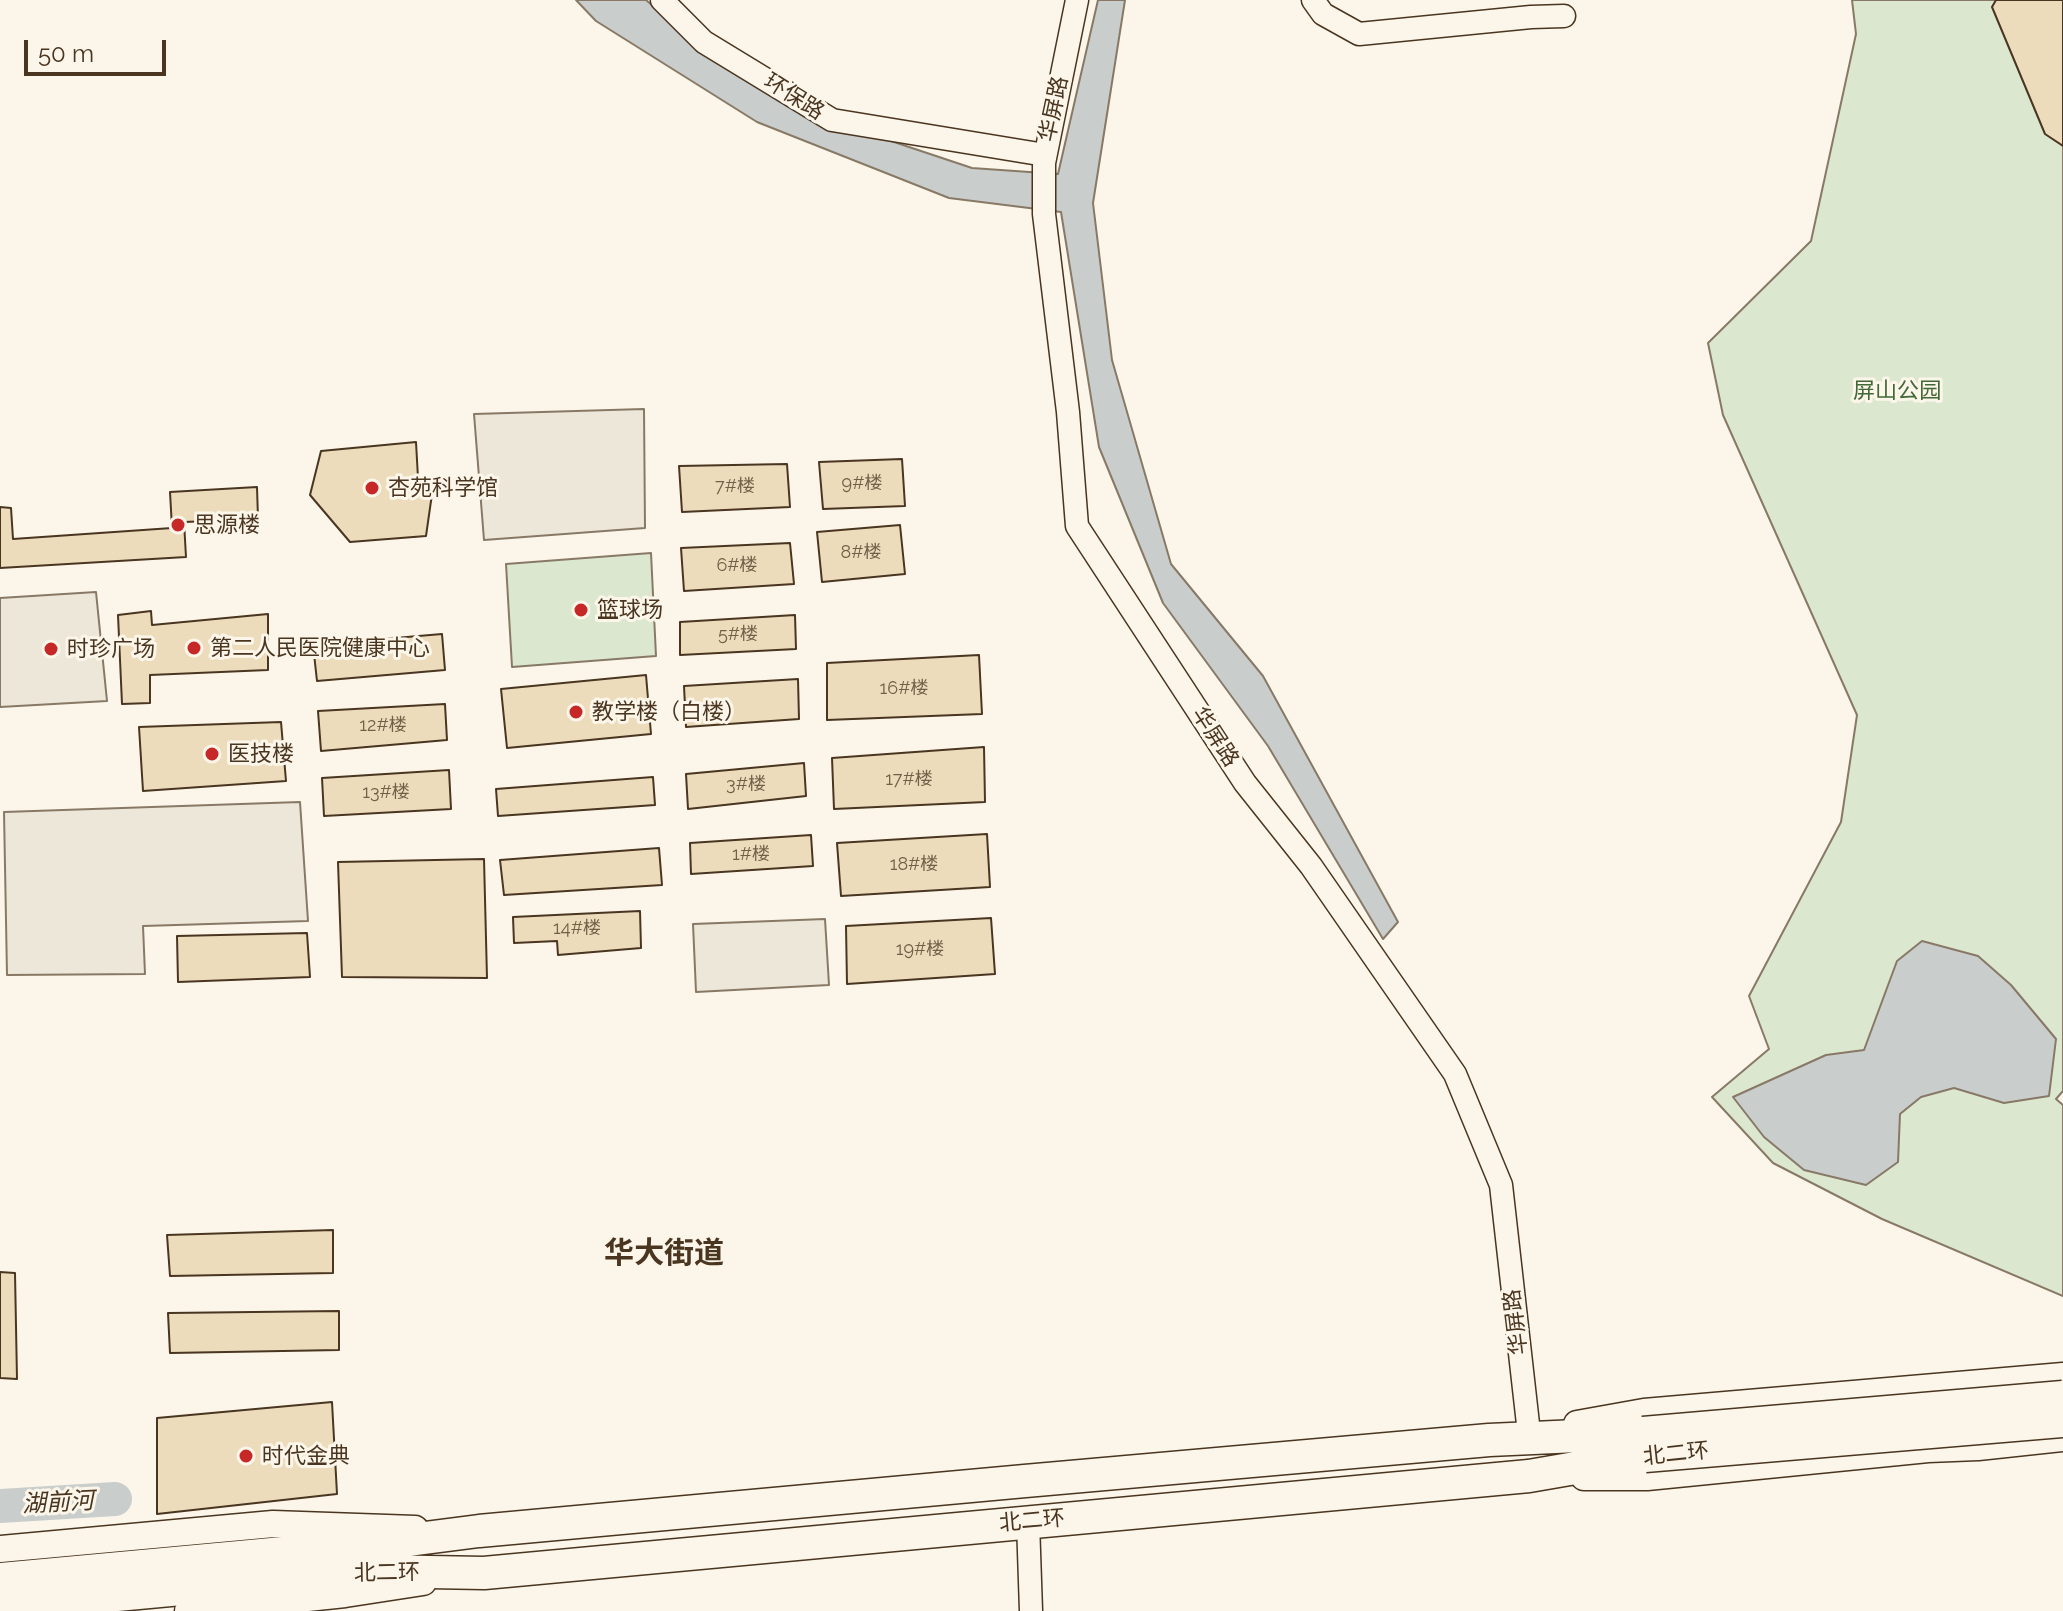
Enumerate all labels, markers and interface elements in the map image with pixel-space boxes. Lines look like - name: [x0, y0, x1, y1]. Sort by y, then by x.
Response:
- scale bar: [28, 24, 170, 74]
- text: 50 m: [38, 39, 94, 68]
- street label: 环保路: [759, 68, 829, 126]
- street label: 华屏路: [1034, 74, 1074, 144]
- park label: 屏山公园: [1853, 378, 1941, 404]
- house number: 9#楼: [842, 473, 882, 495]
- place label: 杏苑科学馆: [388, 475, 498, 501]
- house number: 7#楼: [715, 476, 755, 498]
- marker: 杏苑科学馆: [363, 479, 381, 497]
- place label: 思源楼: [194, 512, 260, 538]
- marker: 思源楼: [169, 516, 187, 534]
- house number: 8#楼: [841, 542, 881, 564]
- house number: 6#楼: [716, 555, 758, 577]
- place label: 篮球场: [597, 597, 663, 623]
- marker: 篮球场: [572, 601, 590, 619]
- house number: 5#楼: [718, 624, 758, 646]
- place label: 第二人民医院健康中心: [210, 635, 430, 661]
- place label: 时珍广场: [67, 636, 155, 662]
- marker: 第二人民医院健康中心: [185, 639, 203, 657]
- marker: 时珍广场: [42, 640, 60, 658]
- house number: 16#楼: [880, 678, 928, 700]
- place label: 教学楼（白楼）: [592, 699, 746, 725]
- street label: 华屏路: [1186, 702, 1244, 772]
- marker: 教学楼（白楼）: [567, 703, 585, 721]
- house number: 12#楼: [359, 715, 407, 737]
- place label: 医技楼: [228, 741, 294, 767]
- marker: 医技楼: [203, 745, 221, 763]
- house number: 17#楼: [885, 769, 933, 791]
- house number: 3#楼: [726, 774, 766, 796]
- house number: 13#楼: [362, 782, 410, 804]
- house number: 1#楼: [732, 844, 770, 866]
- house number: 18#楼: [890, 854, 938, 876]
- house number: 14#楼: [553, 918, 601, 940]
- house number: 19#楼: [896, 939, 944, 961]
- district label: 华大街道: [604, 1236, 724, 1272]
- street label: 华屏路: [1499, 1288, 1533, 1356]
- street label: 北二环: [1642, 1437, 1710, 1471]
- place label: 时代金典: [262, 1443, 350, 1469]
- marker: 时代金典: [237, 1447, 255, 1465]
- water label: 湖前河: [21, 1487, 95, 1519]
- street label: 北二环: [998, 1505, 1066, 1537]
- street label: 北二环: [354, 1559, 420, 1587]

